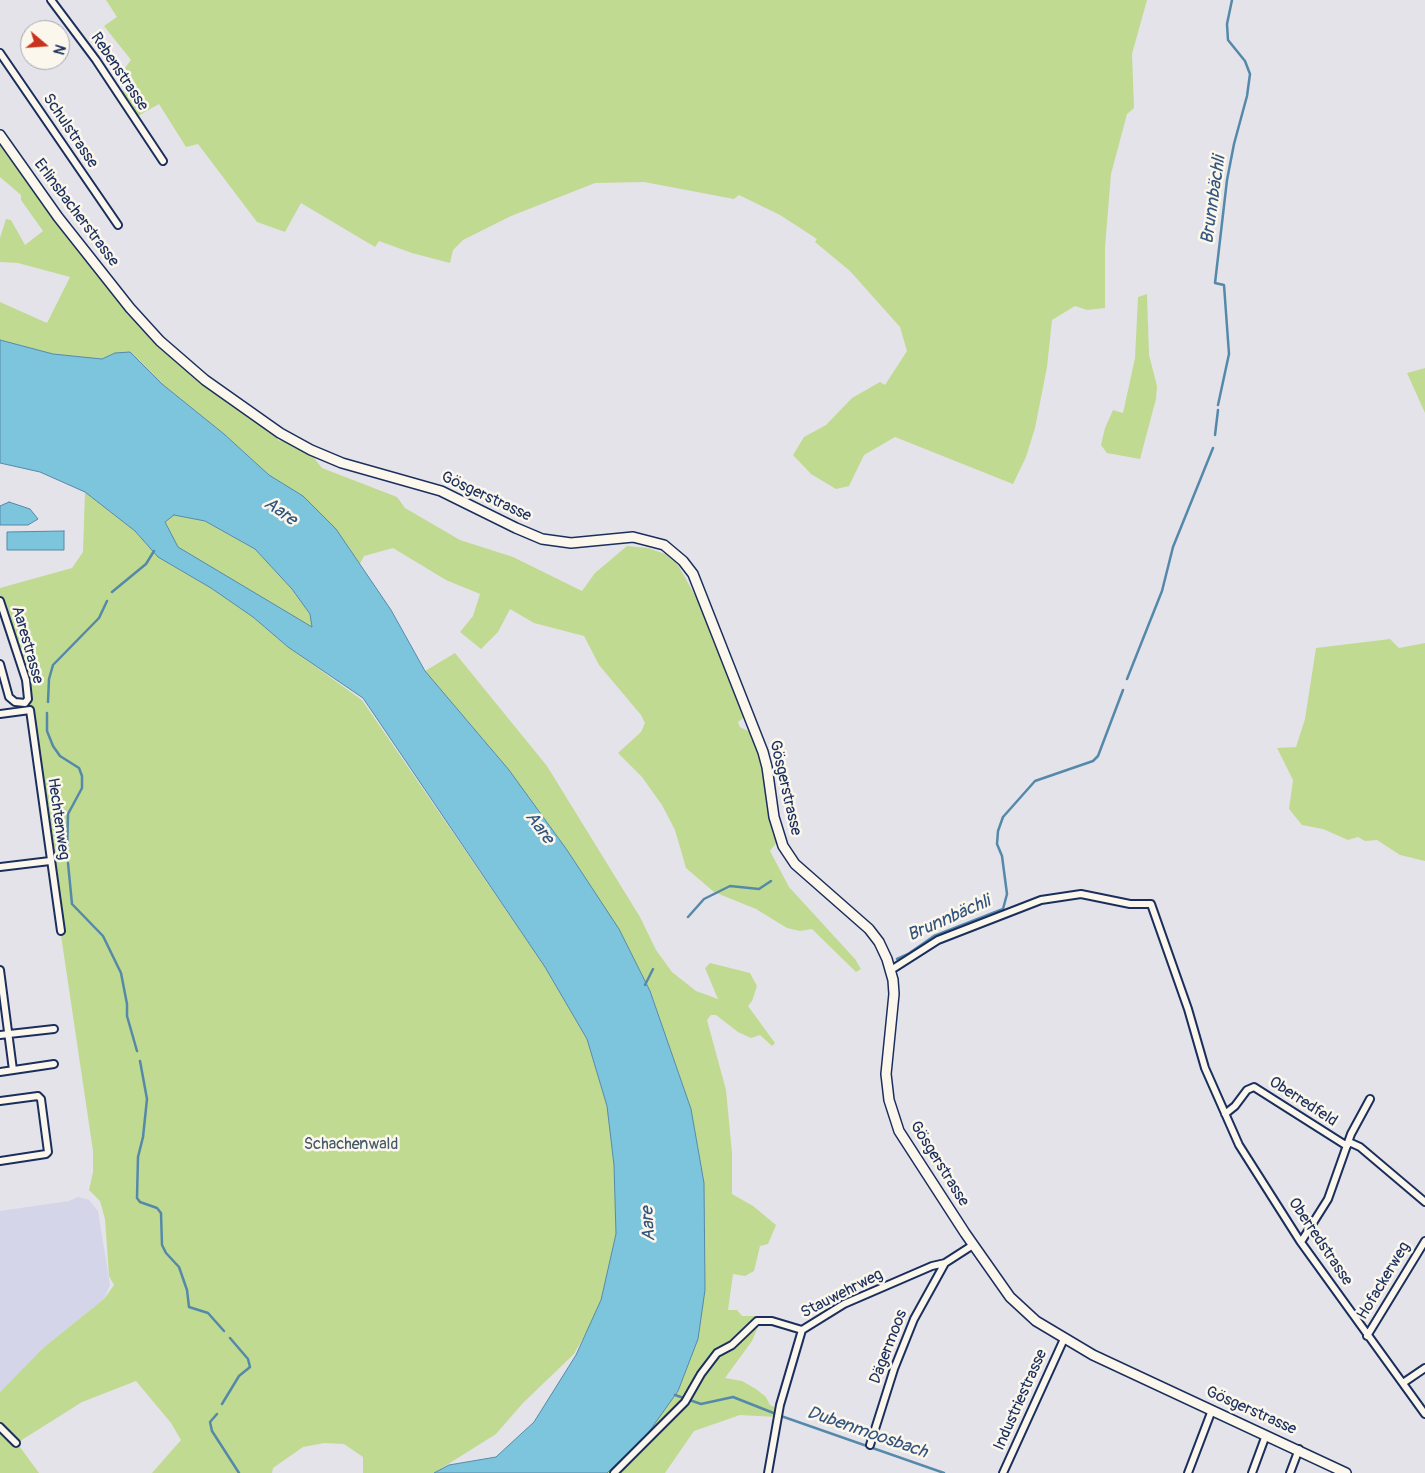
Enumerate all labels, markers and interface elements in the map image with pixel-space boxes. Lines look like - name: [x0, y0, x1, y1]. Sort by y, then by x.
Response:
- north arrow: [20, 20, 70, 70]
- street label: Rebenstrasse: [86, 29, 152, 115]
- text: N: [49, 42, 68, 57]
- street label: Schulstrasse: [38, 90, 102, 172]
- street label: Erlinsbacherstrasse: [29, 155, 123, 271]
- water label: Brunnbächli: [1197, 155, 1231, 245]
- street label: Gösgerstrasse: [438, 468, 534, 526]
- water label: Aare: [259, 493, 301, 531]
- street label: Aarestrasse: [7, 604, 47, 686]
- street label: Gösgerstrasse: [765, 739, 805, 837]
- street label: Hechtenweg: [43, 777, 73, 861]
- water label: Aare: [520, 807, 558, 849]
- water label: Brunnbächli: [904, 891, 994, 947]
- street label: Oberredfeld: [1265, 1073, 1341, 1131]
- street label: Gösgerstrasse: [905, 1118, 973, 1210]
- park label: Schachenwald: [304, 1135, 398, 1155]
- street label: Oberredstrasse: [1284, 1194, 1356, 1290]
- water label: Aare: [637, 1206, 661, 1242]
- street label: Hofackerweg: [1353, 1239, 1415, 1323]
- street label: Stauwehrweg: [798, 1265, 886, 1323]
- street label: Dägermoos: [866, 1307, 912, 1387]
- street label: Industriestrasse: [990, 1347, 1052, 1453]
- street label: Gösgerstrasse: [1203, 1382, 1299, 1440]
- water label: Dubenmoosbach: [804, 1402, 930, 1464]

